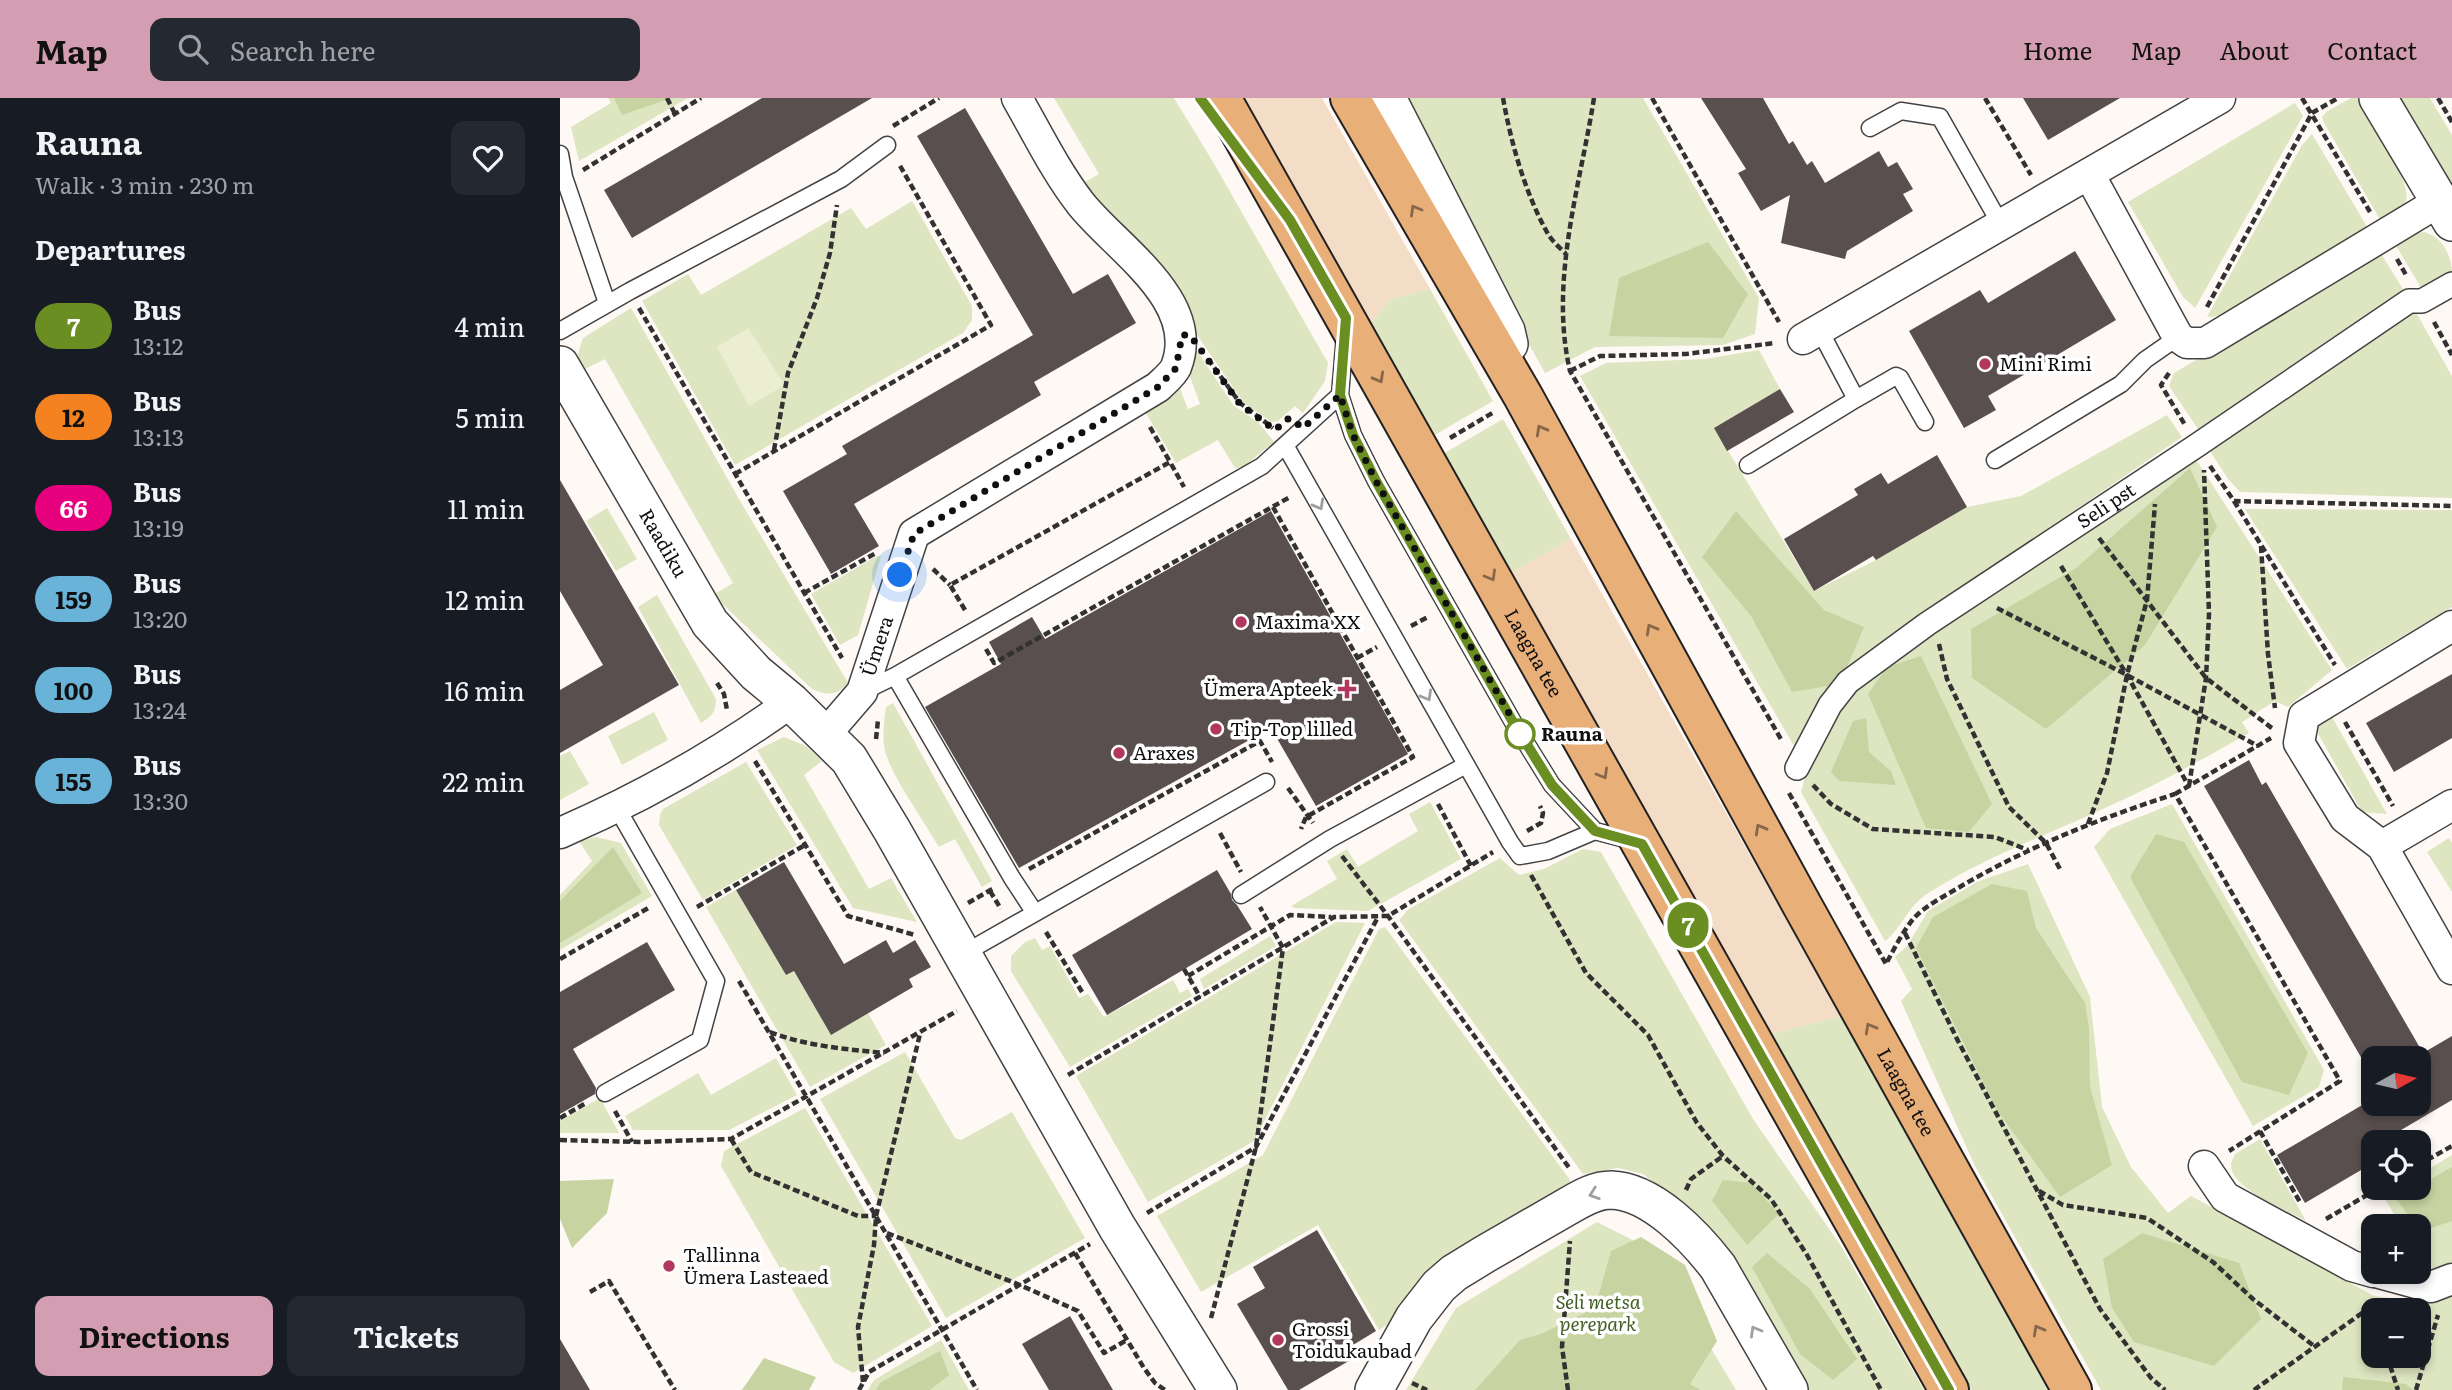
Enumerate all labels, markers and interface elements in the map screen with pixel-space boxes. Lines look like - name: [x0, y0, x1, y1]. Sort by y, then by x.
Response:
- search box: [150, 18, 640, 81]
- text: Map: [35, 25, 108, 74]
- icon: search: [174, 30, 212, 68]
- text: Search here: [230, 30, 376, 69]
- text: Home: [2023, 32, 2092, 67]
- text: Map: [2130, 32, 2181, 67]
- text: About: [2219, 32, 2289, 67]
- text: Contact: [2327, 32, 2417, 67]
- text: Rauna: [35, 116, 142, 165]
- button: heart: [451, 121, 525, 195]
- text: Walk · 3 min · 230 m: [35, 167, 254, 201]
- one-way arrow: [1410, 204, 1423, 217]
- text: Departures: [35, 229, 186, 268]
- text: Bus: [133, 289, 181, 328]
- text: 4 min: [454, 306, 525, 345]
- text: 7: [67, 308, 80, 343]
- text: 13:12: [133, 328, 184, 362]
- place label: Mini Rimi: [1999, 349, 2092, 377]
- marker: Mini Rimi: [1977, 356, 1993, 372]
- one-way arrow: [1371, 371, 1384, 383]
- text: Bus: [133, 380, 181, 419]
- text: 5 min: [456, 397, 525, 436]
- text: 12: [62, 399, 85, 434]
- text: 13:13: [133, 419, 184, 453]
- one-way arrow: [1536, 424, 1550, 437]
- text: Bus: [133, 471, 181, 510]
- street label: Seli pst: [2071, 475, 2141, 534]
- text: 11 min: [448, 488, 525, 527]
- text: 66: [59, 490, 88, 525]
- one-way arrow: [1311, 497, 1324, 510]
- street label: Raadiku: [633, 503, 695, 582]
- text: 13:19: [133, 510, 184, 544]
- your location: [882, 557, 917, 592]
- text: Bus: [133, 562, 181, 601]
- one-way arrow: [1483, 569, 1496, 582]
- text: 12 min: [445, 579, 525, 618]
- text: 159: [55, 581, 92, 616]
- text: 13:20: [133, 601, 187, 635]
- street label: Laagna tee: [1499, 603, 1571, 702]
- place label: Maxima XX: [1255, 607, 1361, 635]
- street label: Ümera: [853, 611, 899, 680]
- marker: Maxima XX: [1233, 614, 1249, 630]
- one-way arrow: [1646, 624, 1659, 636]
- text: Bus: [133, 653, 181, 692]
- text: 16 min: [444, 670, 525, 709]
- text: 100: [54, 672, 93, 707]
- place label: Ümera Apteek: [1203, 674, 1333, 702]
- marker: Ümera Apteek: [1339, 681, 1355, 697]
- one-way arrow: [1419, 689, 1432, 702]
- text: 13:24: [133, 692, 187, 726]
- place label: Tip-Top lilled: [1230, 714, 1354, 742]
- marker: Rauna: [1505, 719, 1535, 749]
- place label: Rauna: [1541, 719, 1603, 747]
- marker: Tip-Top lilled: [1208, 721, 1224, 737]
- place label: Araxes: [1133, 738, 1195, 766]
- text: Bus: [133, 744, 181, 783]
- marker: Araxes: [1111, 745, 1127, 761]
- text: 22 min: [442, 761, 525, 800]
- text: 155: [55, 763, 92, 798]
- one-way arrow: [1595, 767, 1608, 780]
- text: 13:30: [133, 783, 188, 817]
- one-way arrow: [1755, 823, 1768, 836]
- line badge: 7: [1665, 902, 1711, 948]
- text: 7: [1681, 907, 1695, 942]
- one-way arrow: [1865, 1023, 1878, 1035]
- street label: Laagna tee: [1871, 1042, 1943, 1141]
- north arrow: [2361, 1046, 2431, 1116]
- map controls: [2361, 1046, 2431, 1368]
- button: locate: [2361, 1130, 2431, 1200]
- one-way arrow: [1588, 1186, 1600, 1200]
- button: +: [2361, 1214, 2431, 1284]
- place label: Tallinna Ümera Lasteaed: [683, 1240, 829, 1290]
- marker: Tallinna Ümera Lasteaed: [661, 1258, 677, 1274]
- park label: Seli metsa perepark: [1555, 1287, 1641, 1337]
- button: Directions: [35, 1296, 273, 1376]
- button: Tickets: [287, 1296, 525, 1376]
- button: −: [2361, 1298, 2431, 1368]
- place label: Grossi Toidukaubad: [1292, 1314, 1412, 1364]
- one-way arrow: [1750, 1325, 1763, 1338]
- one-way arrow: [2033, 1325, 2046, 1338]
- marker: Grossi Toidukaubad: [1270, 1332, 1286, 1348]

